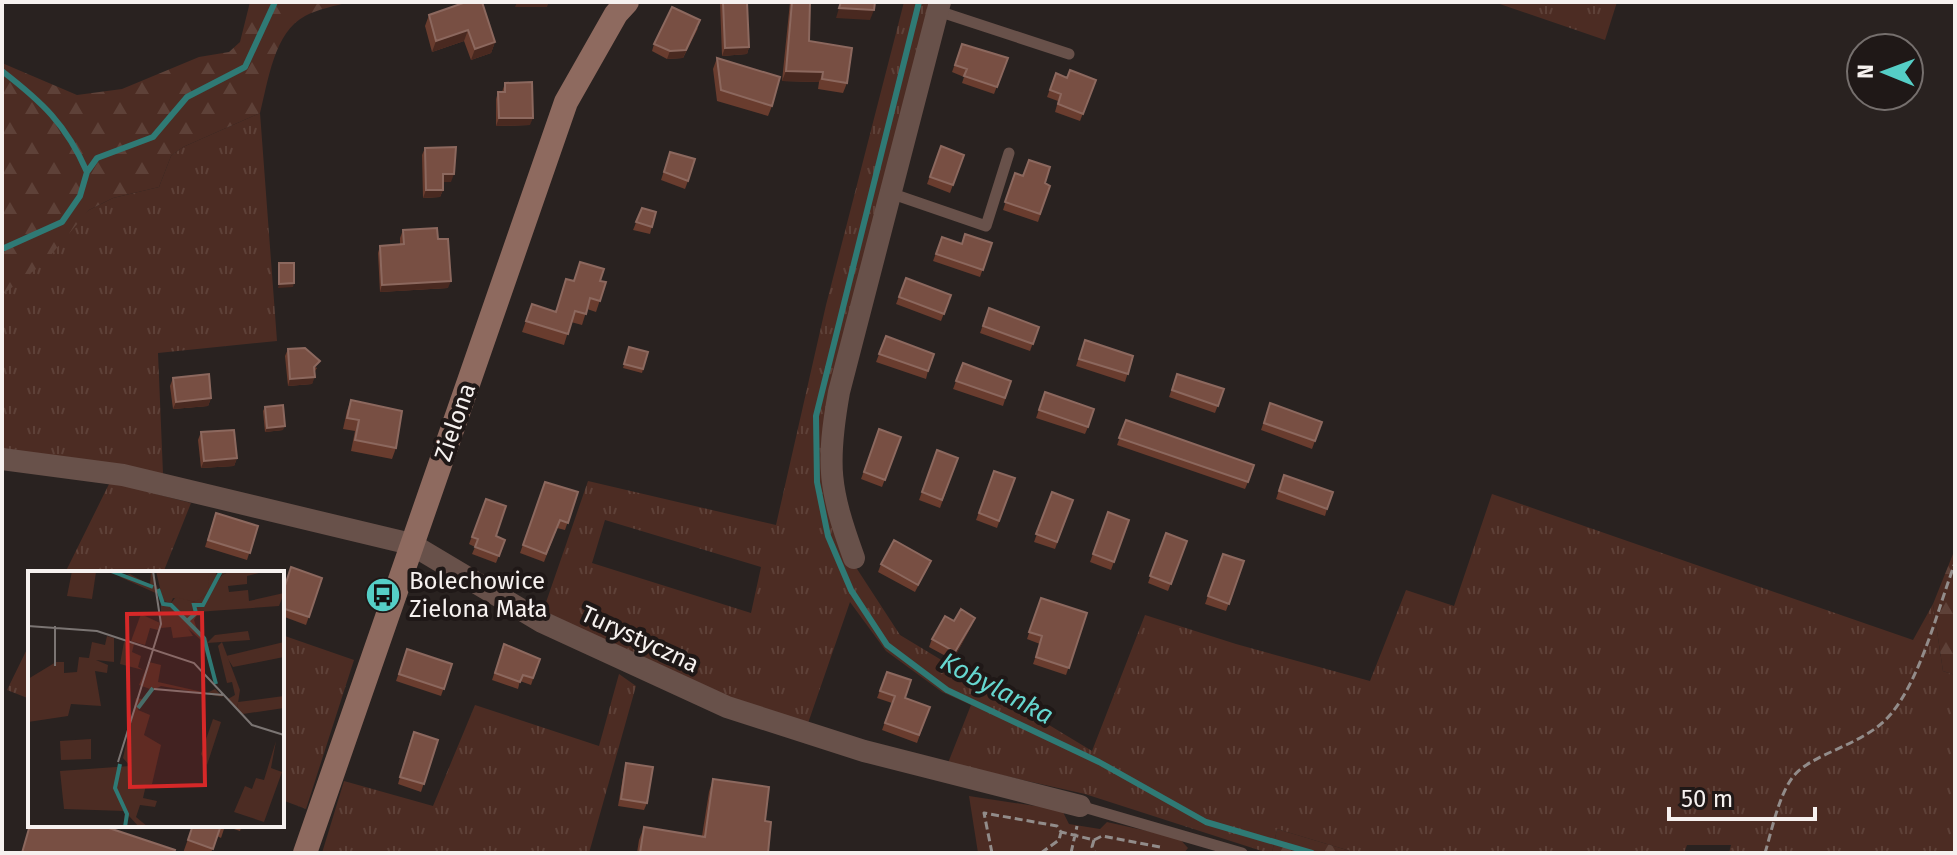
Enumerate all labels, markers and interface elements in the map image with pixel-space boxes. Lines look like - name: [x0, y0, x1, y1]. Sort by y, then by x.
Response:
- north arrow: [1845, 32, 1925, 112]
- text: N: [1852, 64, 1879, 79]
- street label: Zielona: [429, 379, 481, 465]
- place label: Bolechowice Zielona Mała: [409, 567, 548, 623]
- inset map: [28, 571, 284, 827]
- bus stop icon: Bolechowice Zielona Mała: [364, 576, 402, 614]
- street label: Turystyczna: [577, 600, 703, 678]
- water label: Kobylanka: [935, 646, 1059, 731]
- scale bar: [1669, 771, 1815, 821]
- text: 50 m: [1681, 785, 1733, 813]

